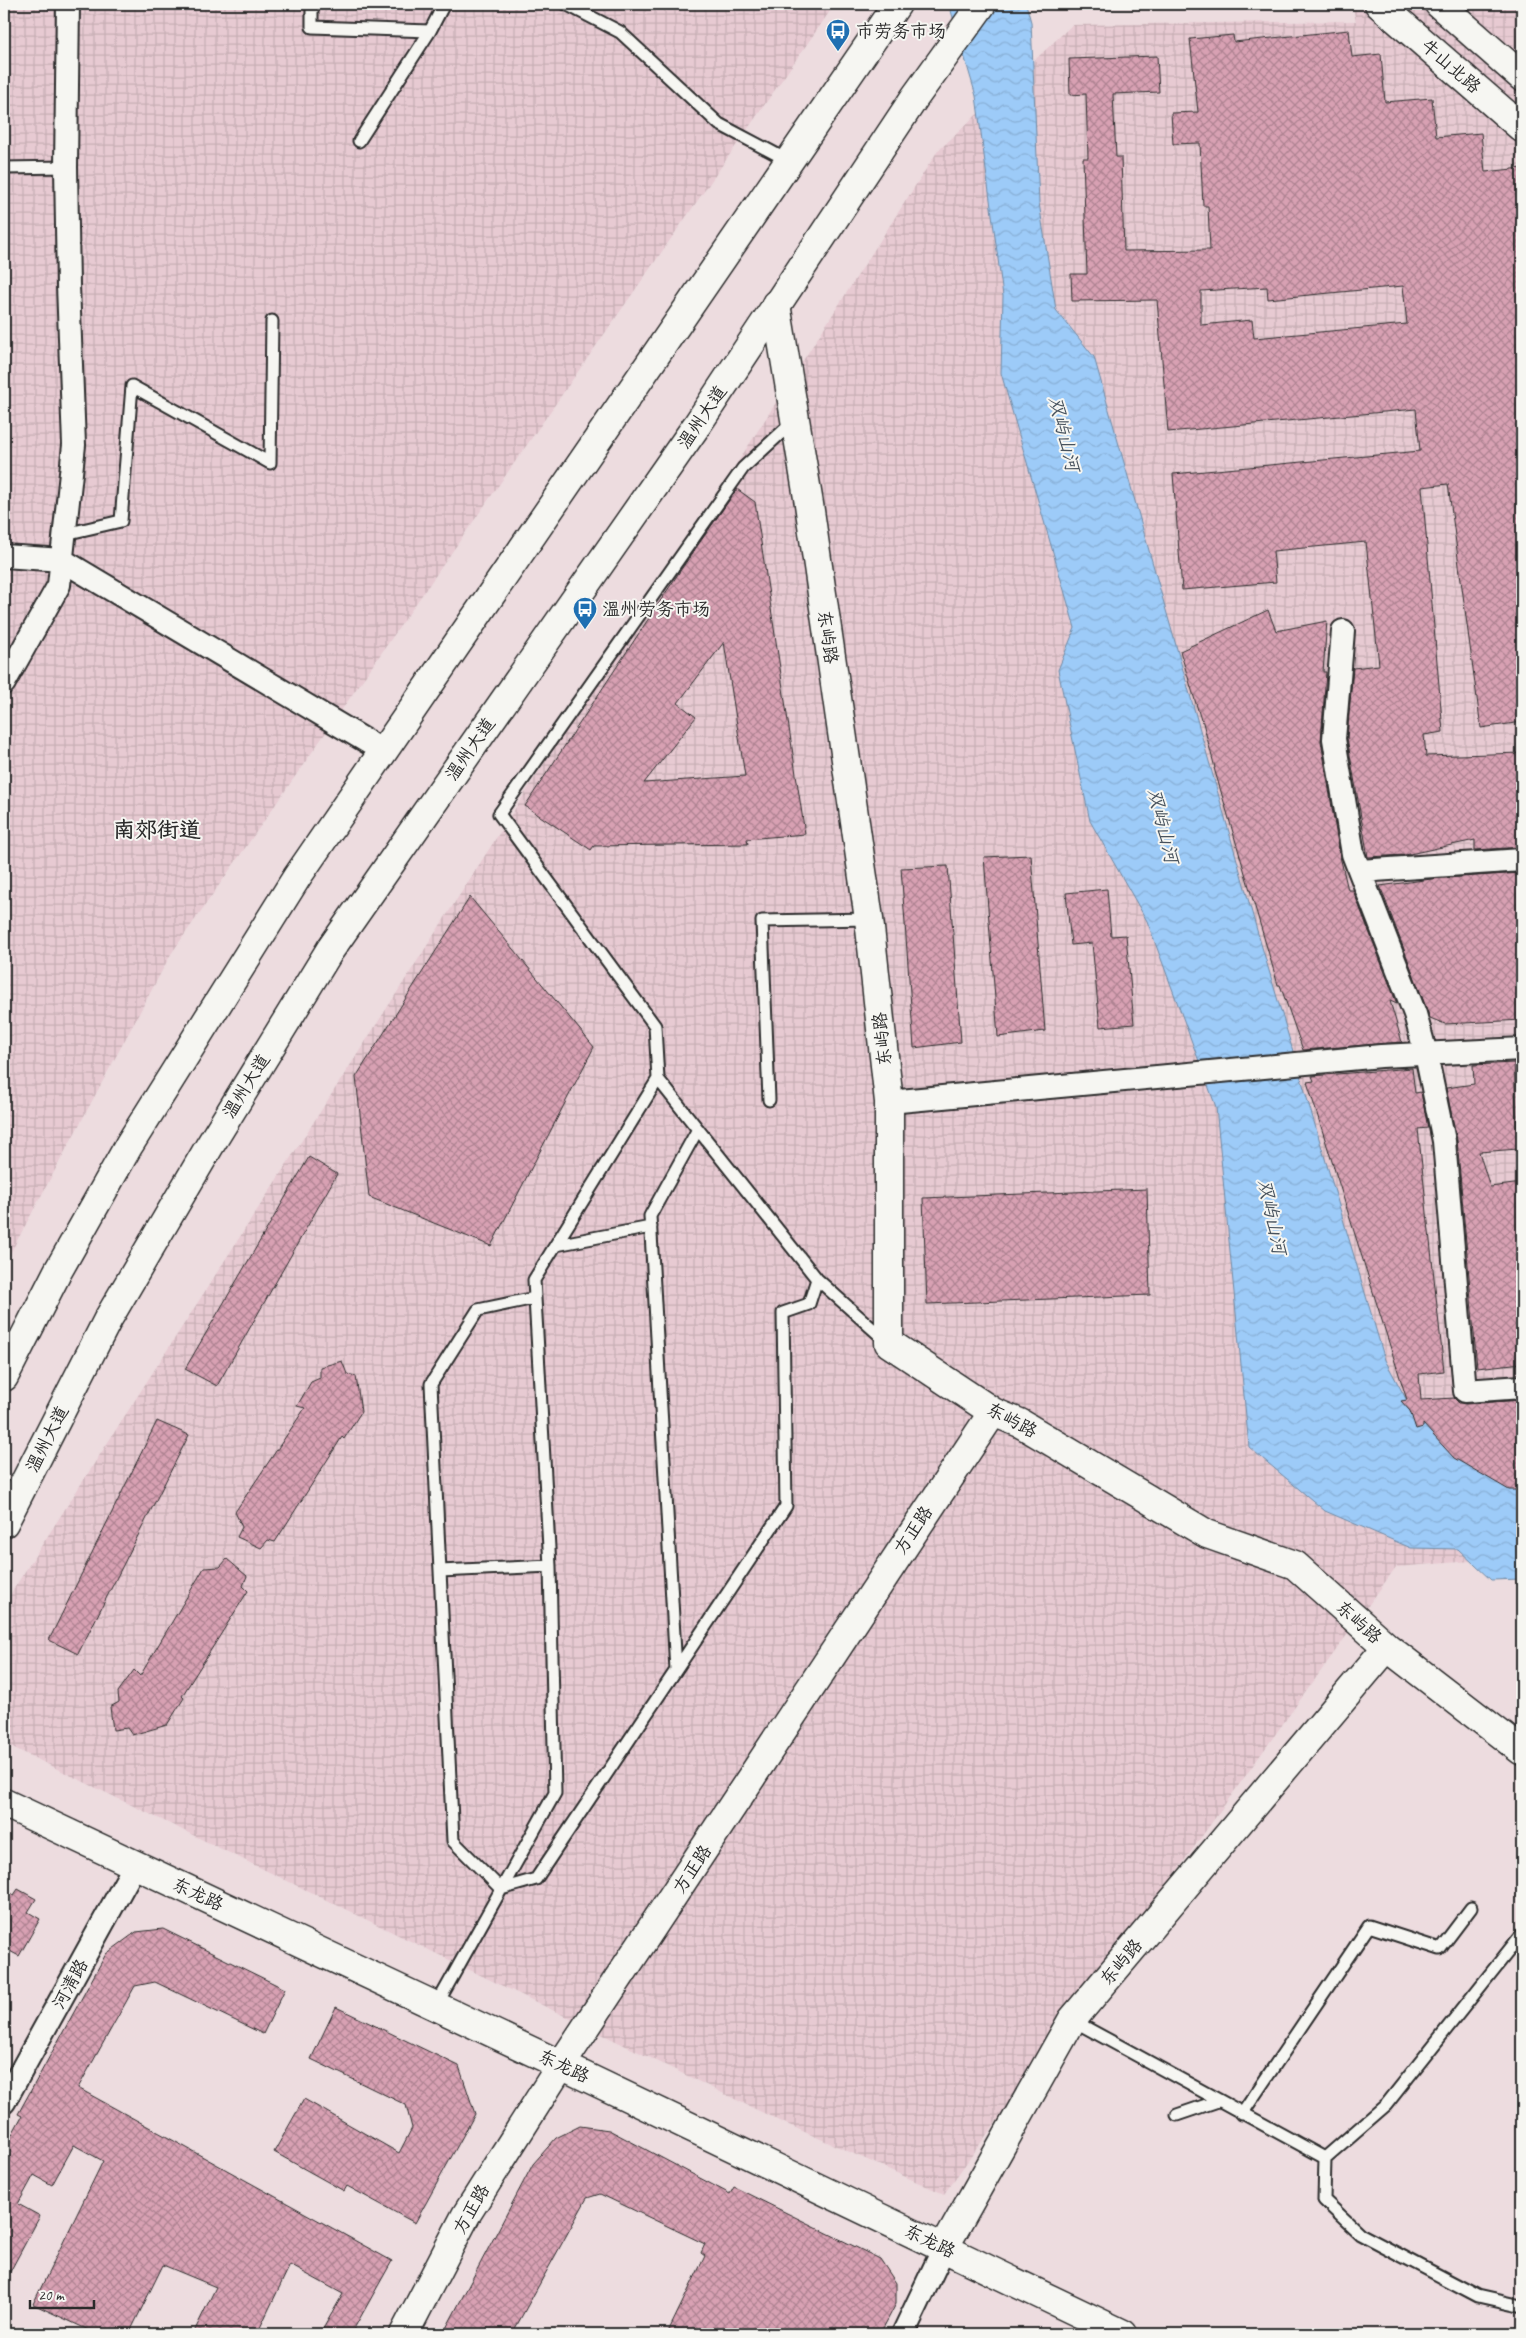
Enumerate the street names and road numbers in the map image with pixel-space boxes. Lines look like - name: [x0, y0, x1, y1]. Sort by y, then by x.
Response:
- street label: 牛山北路: [1417, 34, 1485, 98]
- street label: 温州大道: [673, 381, 731, 453]
- street label: 东屿路: [813, 609, 843, 665]
- street label: 温州大道: [440, 713, 500, 785]
- street label: 东屿路: [868, 1011, 896, 1067]
- street label: 温州大道: [218, 1050, 274, 1122]
- street label: 东屿路: [983, 1398, 1041, 1442]
- street label: 温州大道: [21, 1402, 73, 1476]
- street label: 方正路: [889, 1501, 937, 1559]
- street label: 东屿路: [1332, 1596, 1386, 1648]
- street label: 方正路: [668, 1840, 716, 1898]
- street label: 东龙路: [169, 1873, 227, 1915]
- street label: 东屿路: [1095, 1934, 1147, 1990]
- street label: 河清路: [47, 1955, 93, 2013]
- street label: 东龙路: [535, 2045, 593, 2087]
- street label: 方正路: [448, 2180, 494, 2238]
- street label: 东龙路: [901, 2219, 959, 2263]

